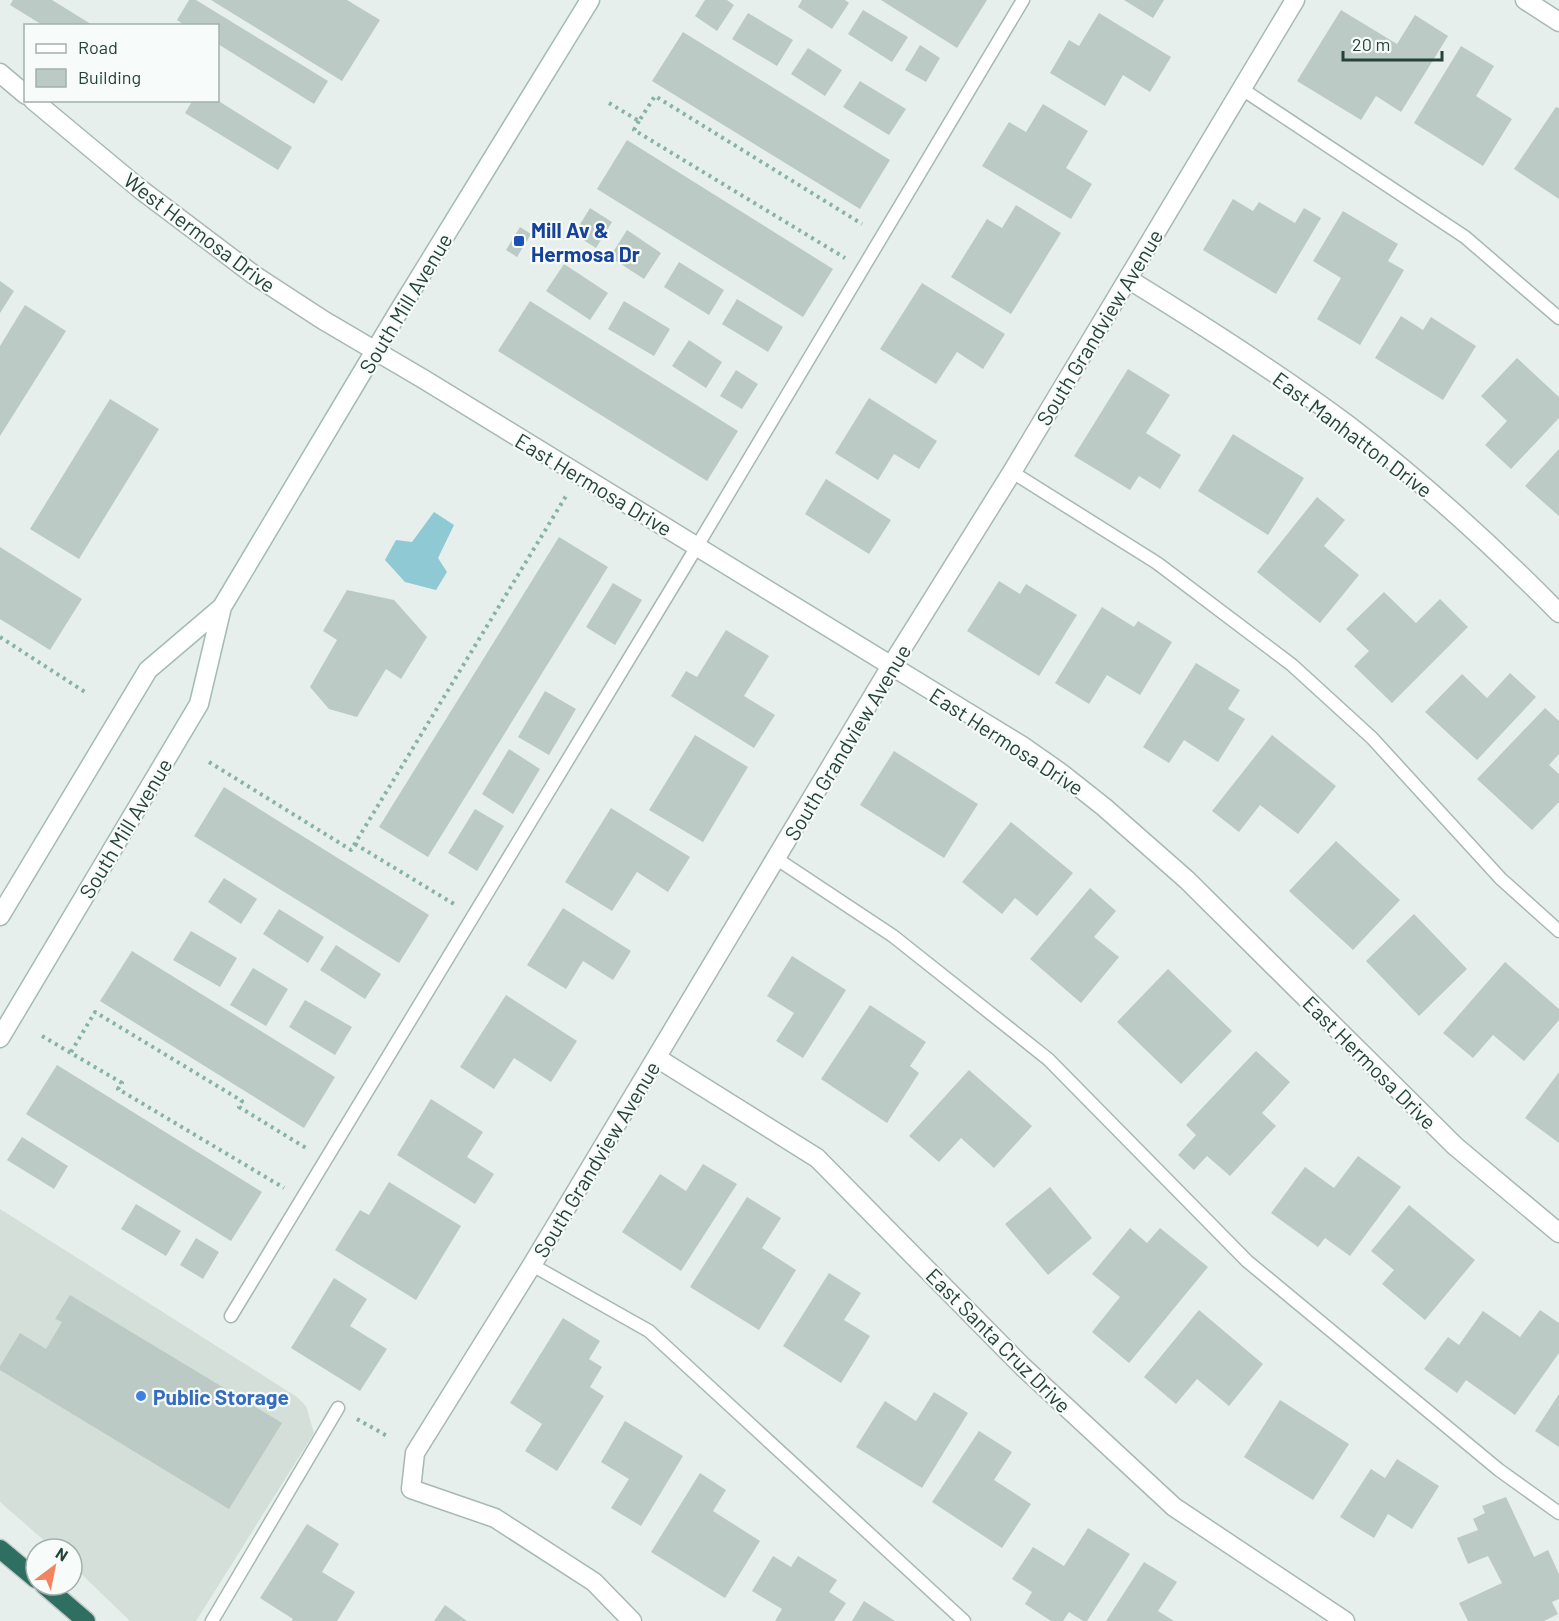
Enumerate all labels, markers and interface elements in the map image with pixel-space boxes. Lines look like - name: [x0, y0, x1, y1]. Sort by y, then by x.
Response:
- legend: [24, 24, 219, 102]
- scale bar: [1343, 24, 1442, 62]
- text: 20 m: [1352, 33, 1390, 55]
- text: Road: [78, 36, 118, 58]
- text: Building: [78, 66, 141, 88]
- street label: West Hermosa Drive: [119, 167, 281, 297]
- place label: Mill Av & Hermosa Dr: [531, 217, 640, 266]
- street label: South Grandview Avenue: [1031, 224, 1167, 430]
- street label: South Mill Avenue: [353, 228, 457, 378]
- marker: Mill Av & Hermosa Dr: [512, 234, 526, 248]
- street label: East Manhatton Drive: [1268, 366, 1438, 502]
- street label: East Hermosa Drive: [511, 427, 677, 541]
- street label: South Grandview Avenue: [779, 639, 915, 845]
- street label: East Hermosa Drive: [925, 682, 1089, 800]
- street label: South Mill Avenue: [73, 753, 177, 903]
- street label: East Hermosa Drive: [1298, 990, 1442, 1134]
- street label: South Grandview Avenue: [528, 1056, 664, 1262]
- street label: East Santa Cruz Drive: [922, 1263, 1076, 1417]
- place label: Public Storage: [153, 1384, 289, 1409]
- marker: Public Storage: [134, 1389, 148, 1403]
- north arrow: [24, 1537, 84, 1597]
- text: N: [53, 1543, 72, 1565]

